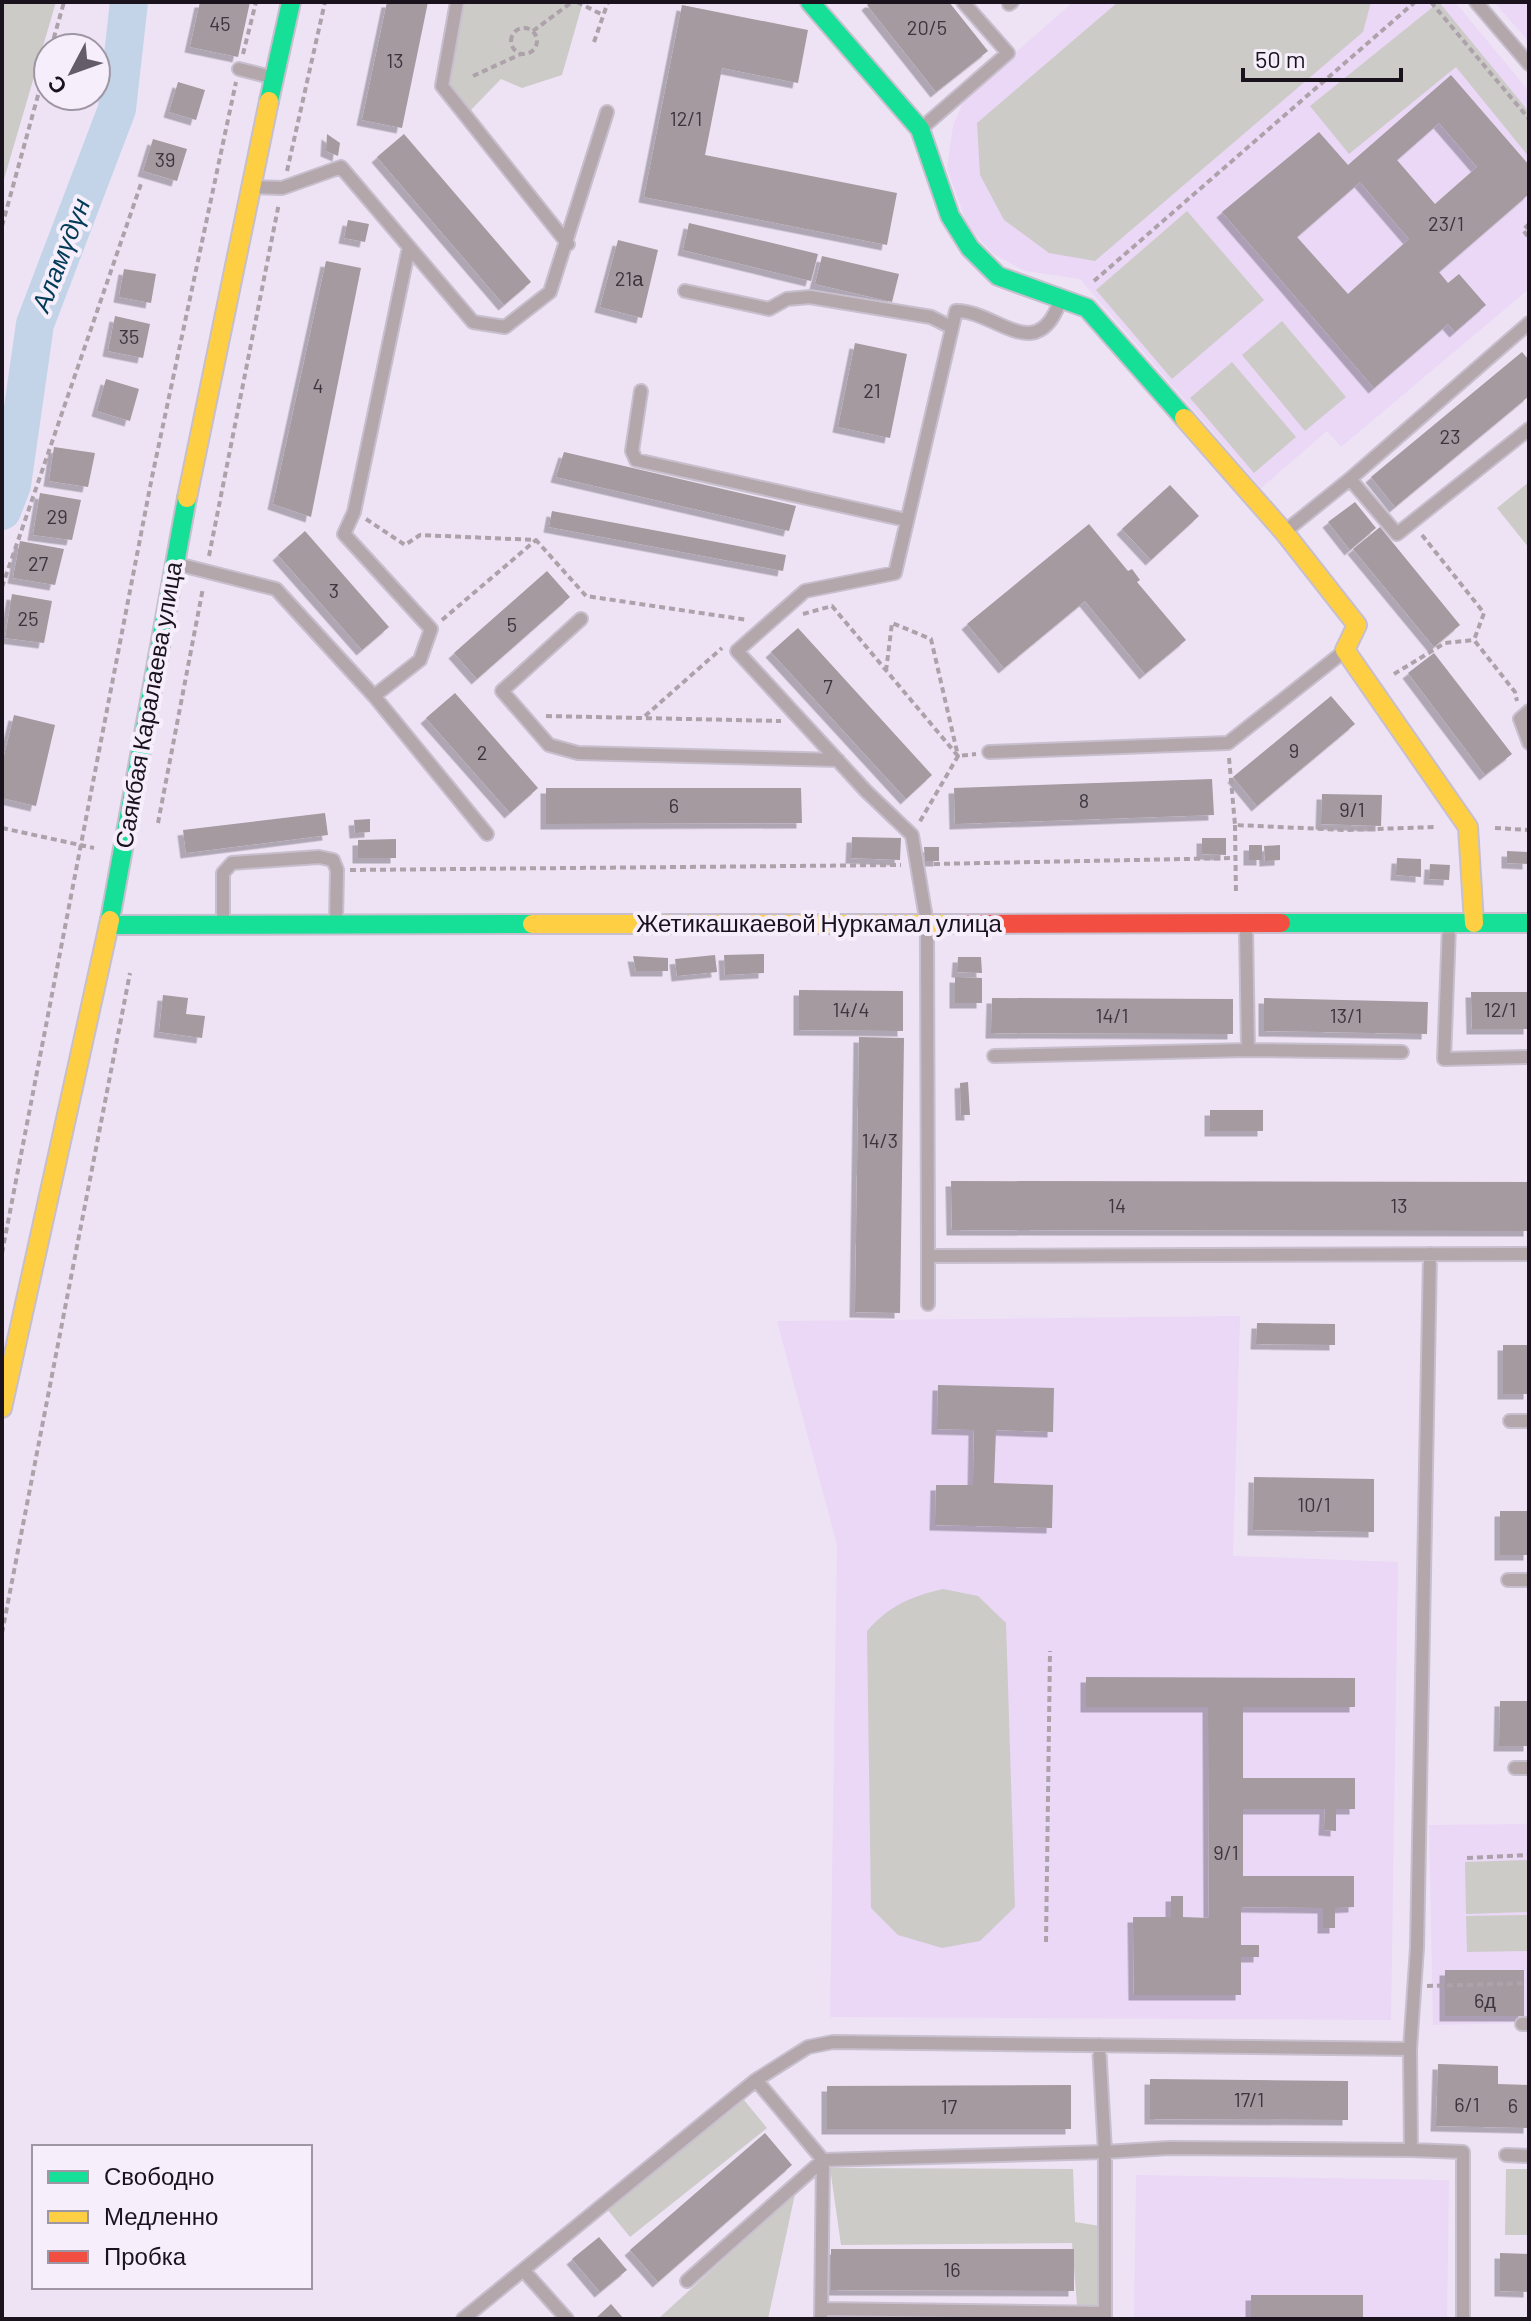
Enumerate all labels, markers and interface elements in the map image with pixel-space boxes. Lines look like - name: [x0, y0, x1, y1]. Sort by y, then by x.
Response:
- house number: 45: [209, 11, 231, 35]
- house number: 20/5: [907, 15, 947, 39]
- north arrow: [32, 32, 112, 112]
- scale bar: [1243, 32, 1401, 82]
- text: 50 m: [1255, 44, 1306, 73]
- house number: 13: [386, 48, 404, 72]
- text: С: [41, 71, 71, 100]
- house number: 12/1: [670, 106, 702, 130]
- house number: 39: [155, 147, 175, 171]
- water label: Аламүдүн: [23, 193, 95, 317]
- house number: 23/1: [1428, 211, 1464, 235]
- house number: 21а: [615, 266, 644, 290]
- house number: 35: [119, 324, 139, 348]
- house number: 4: [312, 373, 324, 397]
- house number: 21: [863, 378, 881, 402]
- house number: 23: [1440, 424, 1460, 448]
- house number: 29: [46, 504, 68, 528]
- house number: 27: [28, 551, 49, 575]
- street label: Саякбая Каралаева улица: [108, 558, 187, 850]
- house number: 3: [329, 578, 339, 602]
- house number: 25: [18, 606, 39, 630]
- house number: 5: [507, 612, 517, 636]
- house number: 7: [823, 674, 833, 698]
- house number: 9: [1289, 738, 1299, 762]
- house number: 2: [477, 740, 487, 764]
- house number: 8: [1079, 788, 1089, 812]
- house number: 6: [669, 793, 679, 817]
- house number: 9/1: [1339, 797, 1365, 821]
- street label: Жетикашкаевой Нуркамал улица: [636, 908, 1002, 937]
- house number: 14/4: [832, 997, 870, 1021]
- house number: 12/1: [1484, 997, 1516, 1021]
- house number: 14/1: [1095, 1003, 1129, 1027]
- house number: 13/1: [1330, 1003, 1362, 1027]
- house number: 14/3: [862, 1128, 898, 1152]
- house number: 14: [1108, 1193, 1126, 1217]
- house number: 13: [1390, 1193, 1408, 1217]
- house number: 10/1: [1297, 1492, 1331, 1516]
- house number: 9/1: [1213, 1840, 1239, 1864]
- house number: 6д: [1474, 1988, 1496, 2012]
- house number: 17/1: [1234, 2087, 1264, 2111]
- house number: 6/1: [1454, 2092, 1480, 2116]
- house number: 6: [1508, 2093, 1518, 2117]
- house number: 17: [941, 2094, 958, 2118]
- legend: [32, 2145, 312, 2289]
- text: Свободно: [104, 2161, 214, 2190]
- text: Медленно: [104, 2201, 218, 2230]
- text: Пробка: [104, 2241, 187, 2270]
- house number: 16: [943, 2257, 961, 2281]

